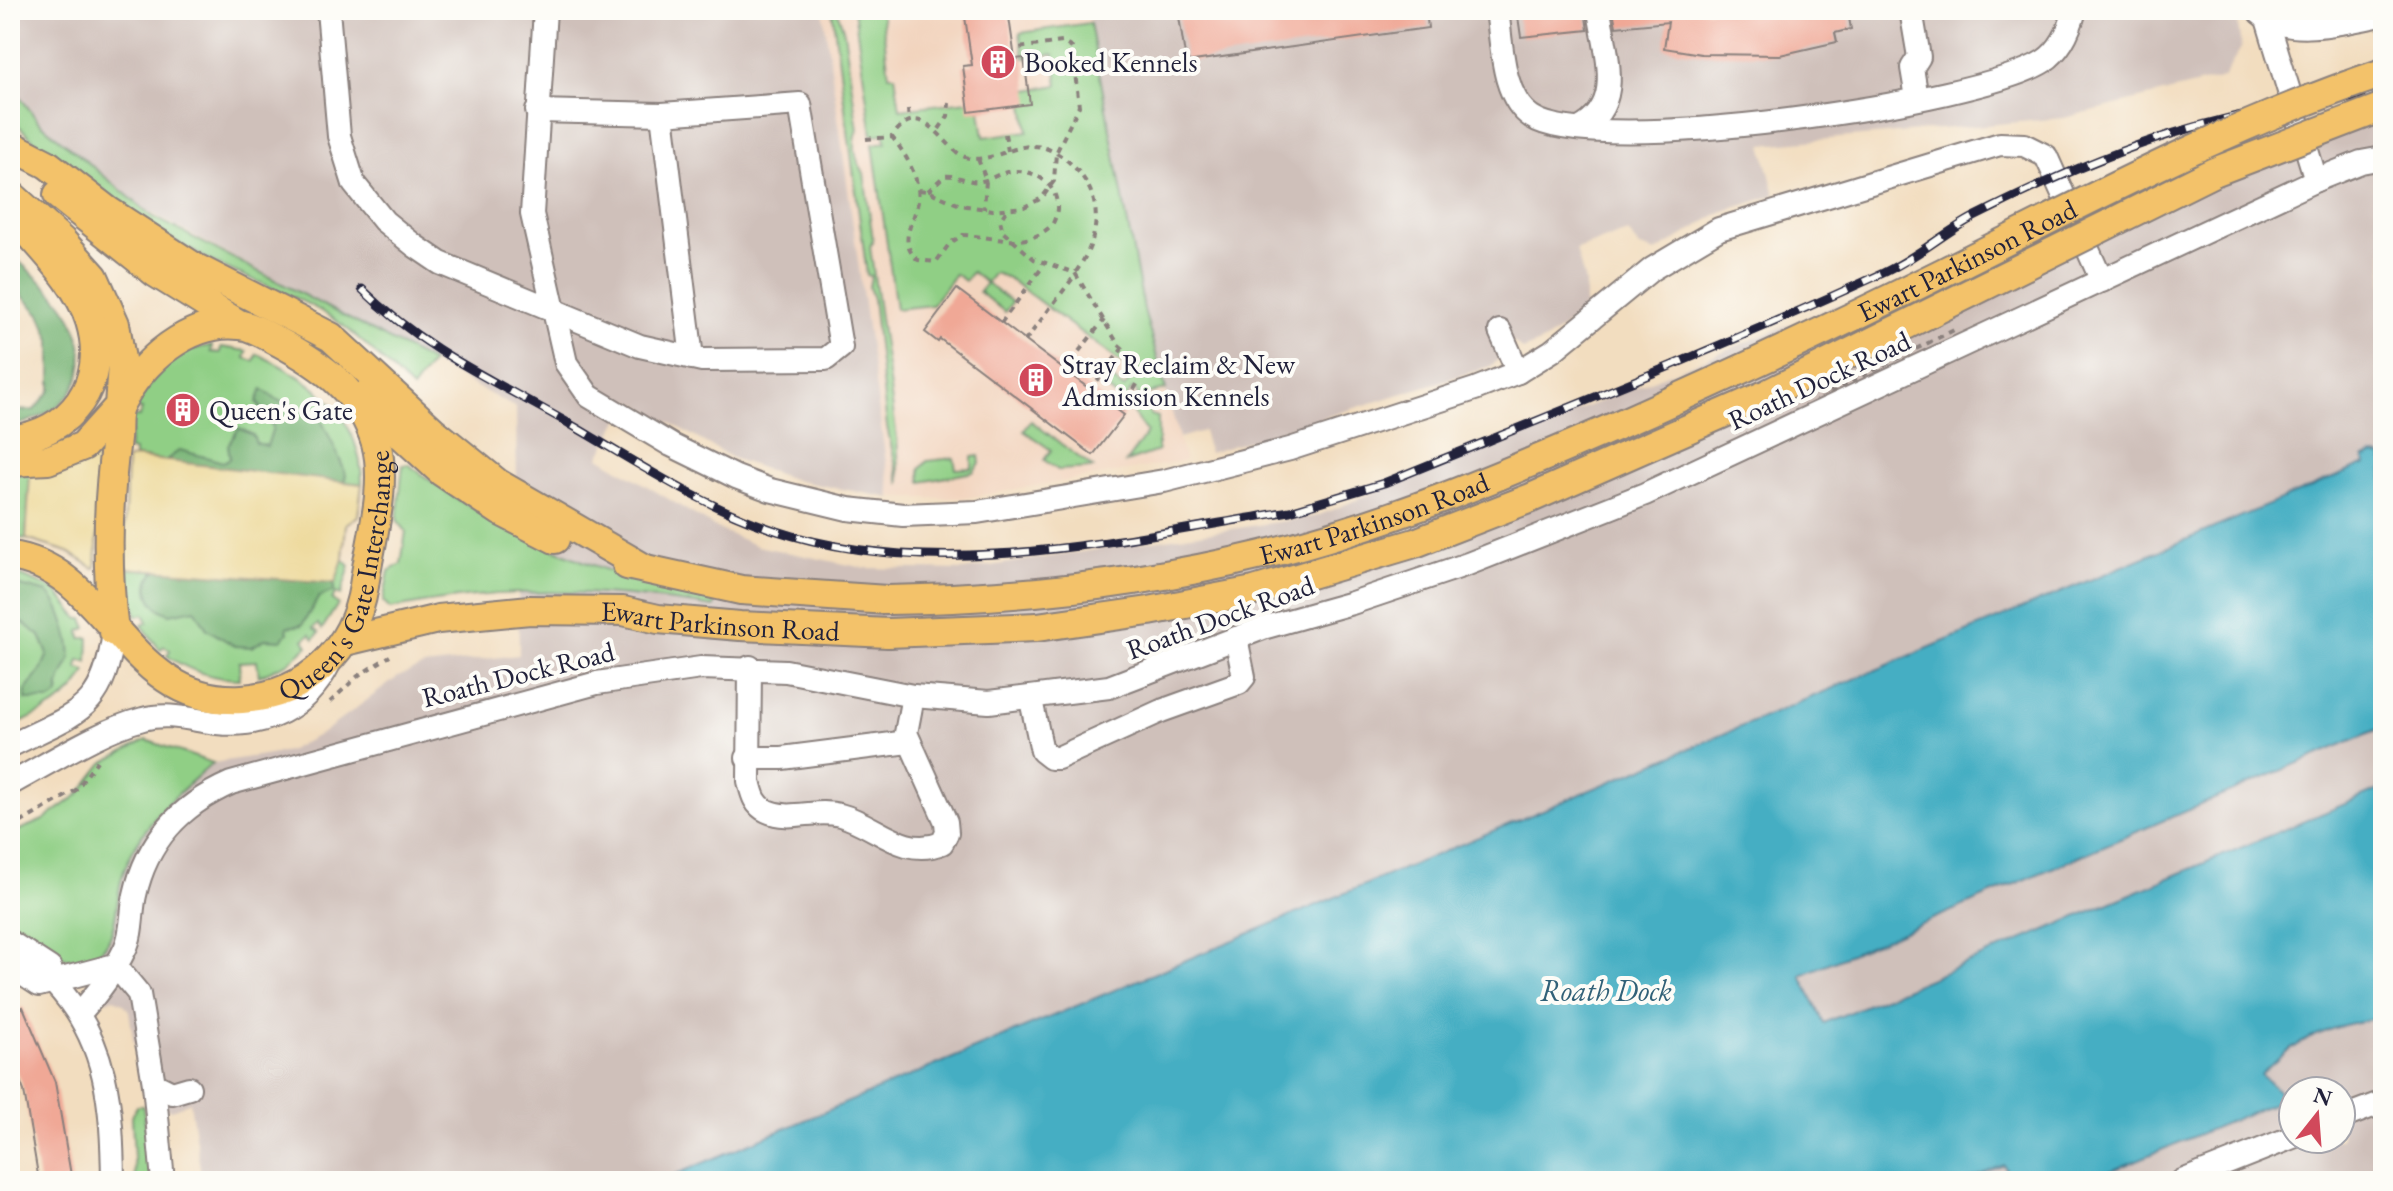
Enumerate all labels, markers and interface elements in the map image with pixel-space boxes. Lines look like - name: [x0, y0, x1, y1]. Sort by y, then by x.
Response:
- building icon: Booked Kennels: [979, 43, 1017, 81]
- place label: Booked Kennels: [1024, 44, 1198, 80]
- street label: Ewart Parkinson Road: [1852, 190, 2083, 330]
- street label: Roath Dock Road: [1722, 322, 1917, 438]
- place label: Stray Reclaim & New Admission Kennels: [1061, 346, 1296, 414]
- building icon: Stray Reclaim & New Admission Kennels: [1017, 361, 1055, 399]
- building icon: Queen's Gate: [164, 391, 202, 429]
- place label: Queen's Gate: [209, 392, 353, 428]
- street label: Queen's Gate Interchange: [272, 448, 398, 708]
- street label: Ewart Parkinson Road: [1255, 463, 1495, 573]
- street label: Roath Dock Road: [1121, 566, 1319, 668]
- street label: Ewart Parkinson Road: [601, 592, 841, 649]
- street label: Roath Dock Road: [418, 633, 619, 715]
- water label: Roath Dock: [1540, 971, 1672, 1010]
- north arrow: [2277, 1075, 2357, 1155]
- text: N: [2310, 1080, 2336, 1113]

